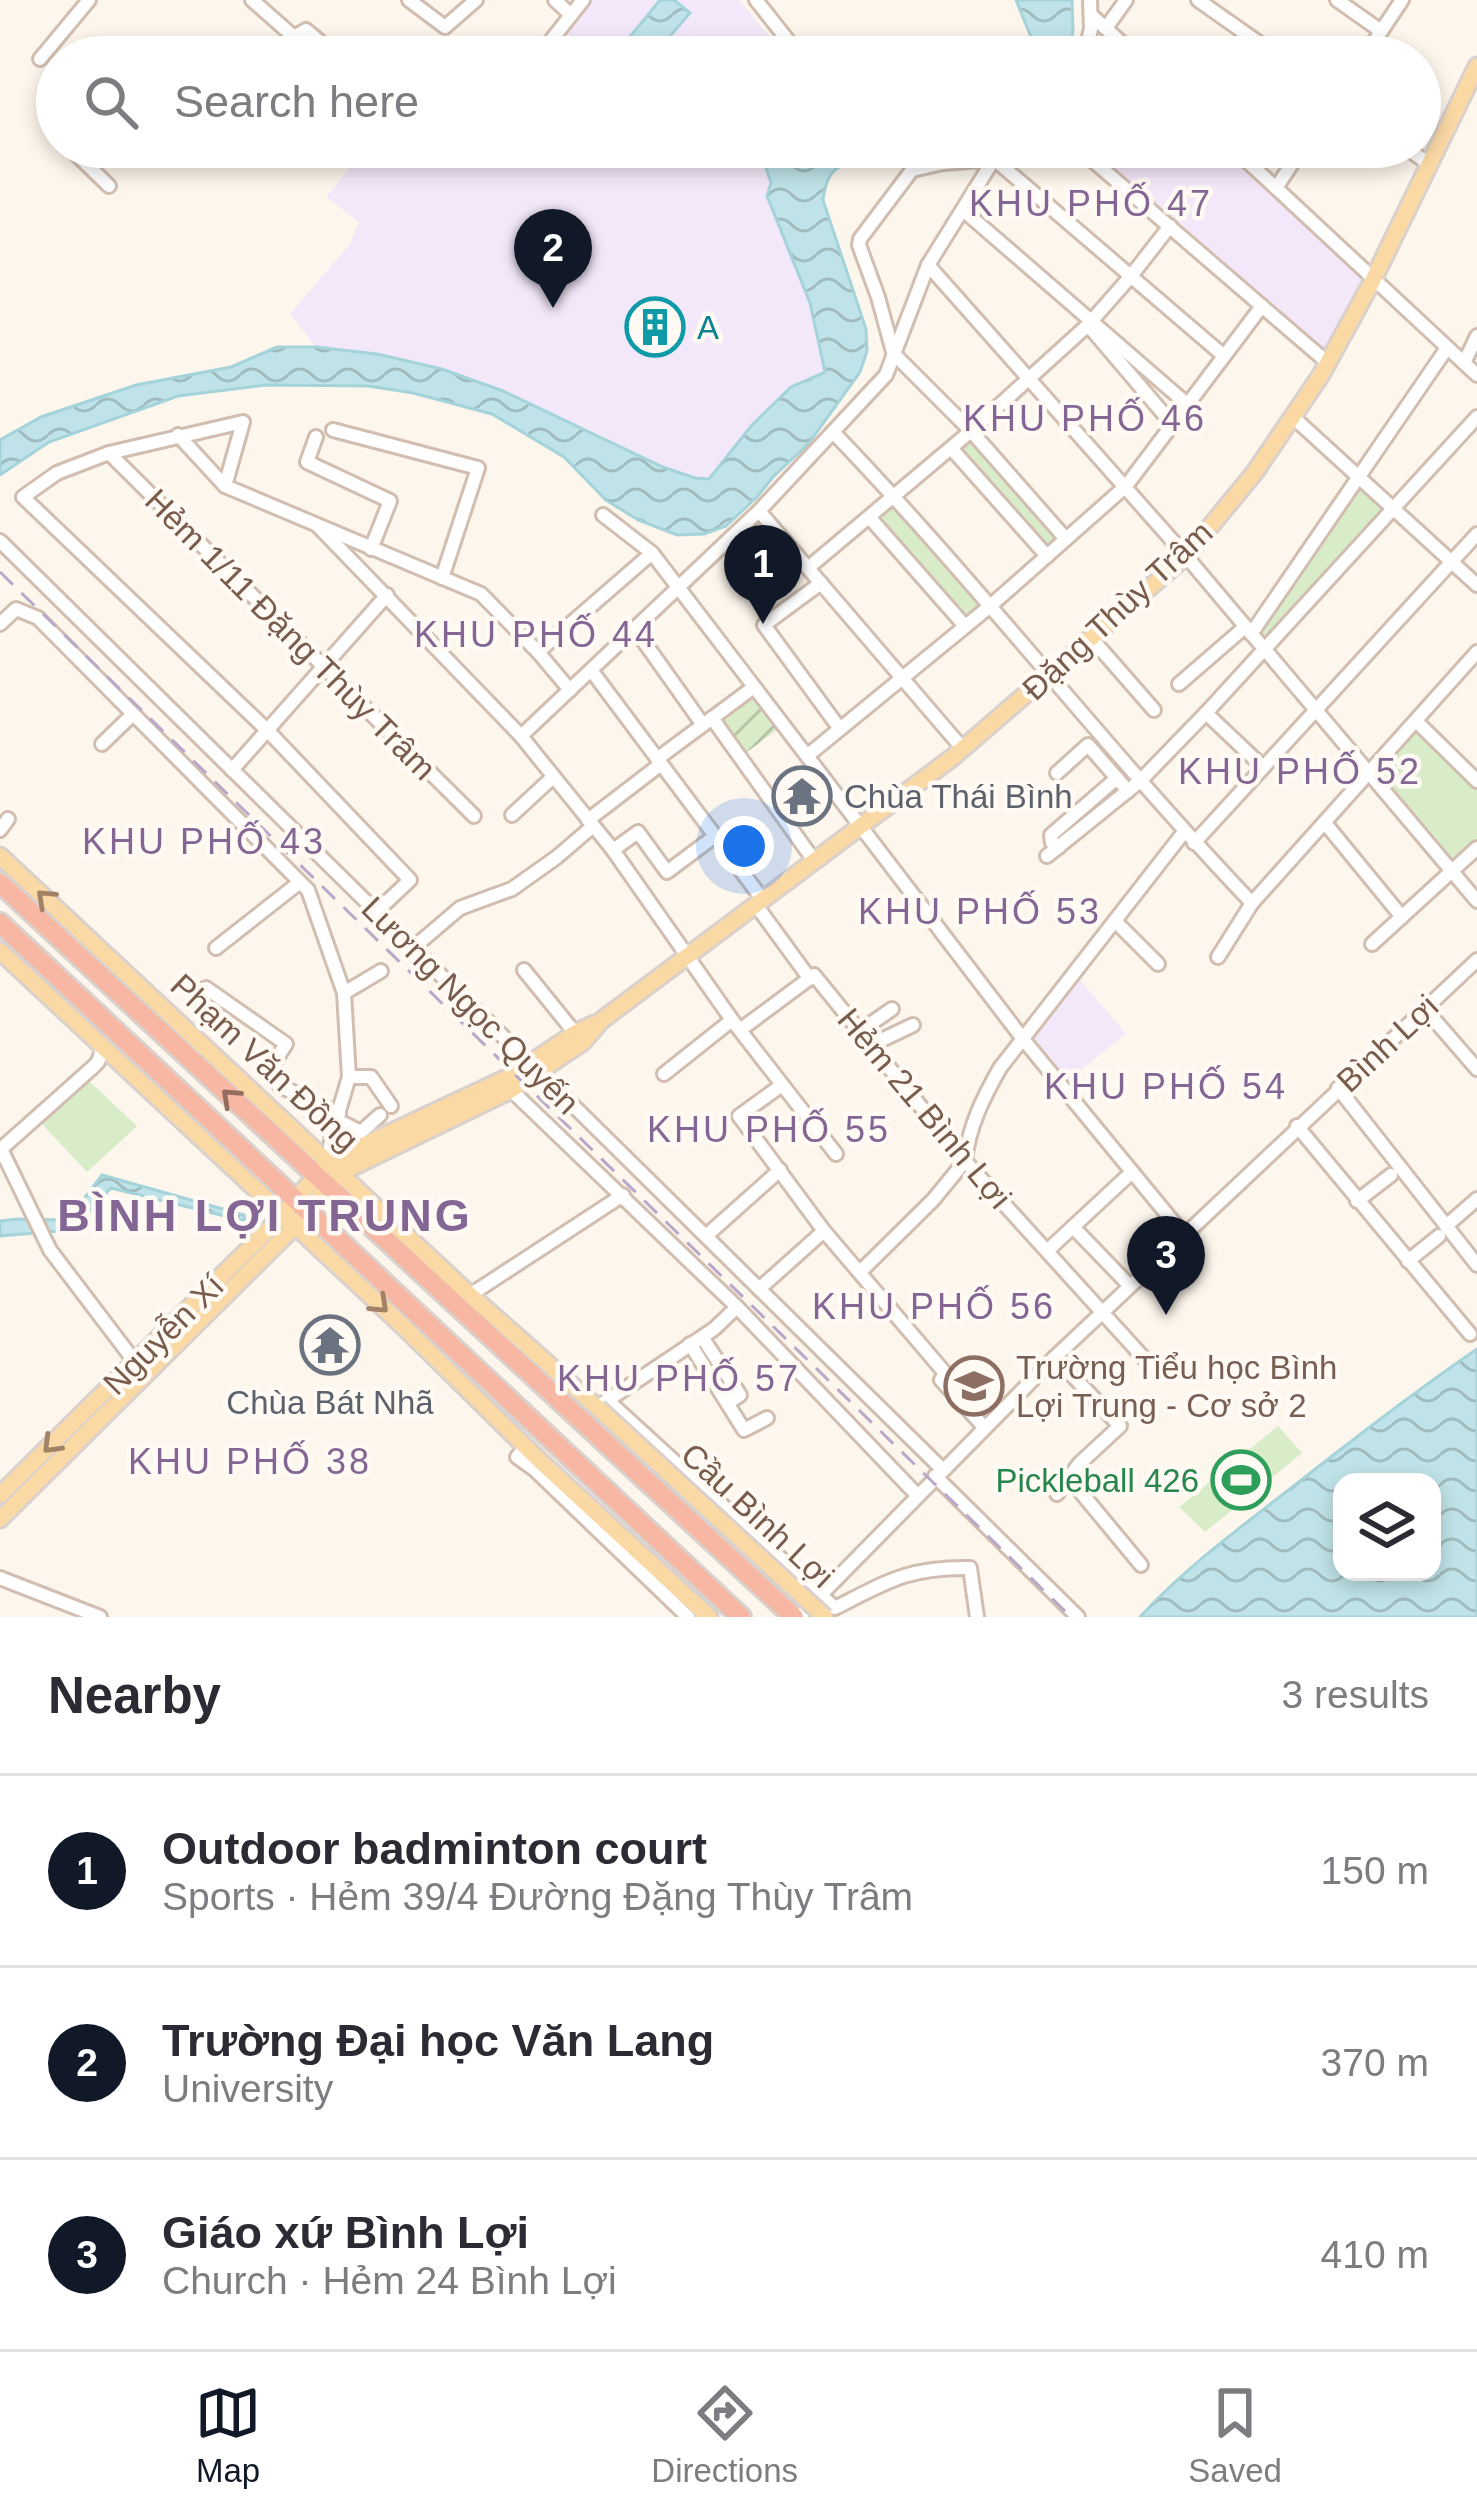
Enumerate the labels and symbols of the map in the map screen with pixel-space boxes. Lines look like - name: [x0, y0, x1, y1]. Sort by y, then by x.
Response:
- district label: KHU PHỐ 47: [969, 182, 1213, 224]
- pin: 2: [514, 209, 592, 308]
- building icon: A: [624, 296, 686, 358]
- place label: A: [697, 309, 719, 346]
- district label: KHU PHỐ 46: [963, 397, 1207, 439]
- street label: Hẻm 1/11 Đặng Thùy Trâm: [138, 482, 443, 787]
- street label: Đặng Thùy Trâm: [1015, 513, 1220, 707]
- pin: 1: [724, 525, 802, 624]
- district label: KHU PHỐ 44: [414, 613, 658, 655]
- district label: KHU PHỐ 52: [1178, 750, 1422, 792]
- temple icon: Chùa Thái Bình: [771, 765, 833, 827]
- place label: Chùa Thái Bình: [844, 778, 1073, 815]
- your location: [714, 816, 774, 876]
- district label: KHU PHỐ 43: [82, 820, 326, 862]
- street label: Lương Ngọc Quyến: [355, 889, 587, 1121]
- district label: KHU PHỐ 53: [858, 890, 1102, 932]
- one-way arrow: [37, 891, 58, 912]
- street label: Phạm Văn Đồng: [163, 966, 366, 1158]
- street label: Bình Lợi: [1329, 987, 1445, 1099]
- street label: Hẻm 21 Bình Lợi: [830, 1001, 1019, 1216]
- district label: KHU PHỐ 54: [1044, 1065, 1288, 1107]
- one-way arrow: [222, 1090, 243, 1111]
- district label: KHU PHỐ 55: [647, 1108, 891, 1150]
- district label: BÌNH LỢI TRUNG: [57, 1190, 473, 1241]
- pin: 3: [1127, 1216, 1205, 1315]
- street label: Nguyễn Xí: [96, 1267, 231, 1402]
- district label: KHU PHỐ 56: [812, 1285, 1056, 1327]
- one-way arrow: [366, 1291, 387, 1312]
- temple icon: Chùa Bát Nhã: [299, 1314, 361, 1376]
- place label: Trường Tiểu học Bình Lợi Trung - Cơ sở 2: [1016, 1349, 1337, 1424]
- school or university icon: Trường Tiểu học Bình Lợi Trung - Cơ sở 2: [943, 1355, 1005, 1417]
- district label: KHU PHỐ 57: [557, 1357, 801, 1399]
- place label: Chùa Bát Nhã: [226, 1384, 434, 1421]
- one-way arrow: [43, 1431, 65, 1453]
- street label: Cầu Bình Lợi: [674, 1436, 841, 1595]
- district label: KHU PHỐ 38: [128, 1440, 372, 1482]
- sports icon: Pickleball 426: [1210, 1449, 1272, 1511]
- place label: Pickleball 426: [995, 1462, 1199, 1499]

